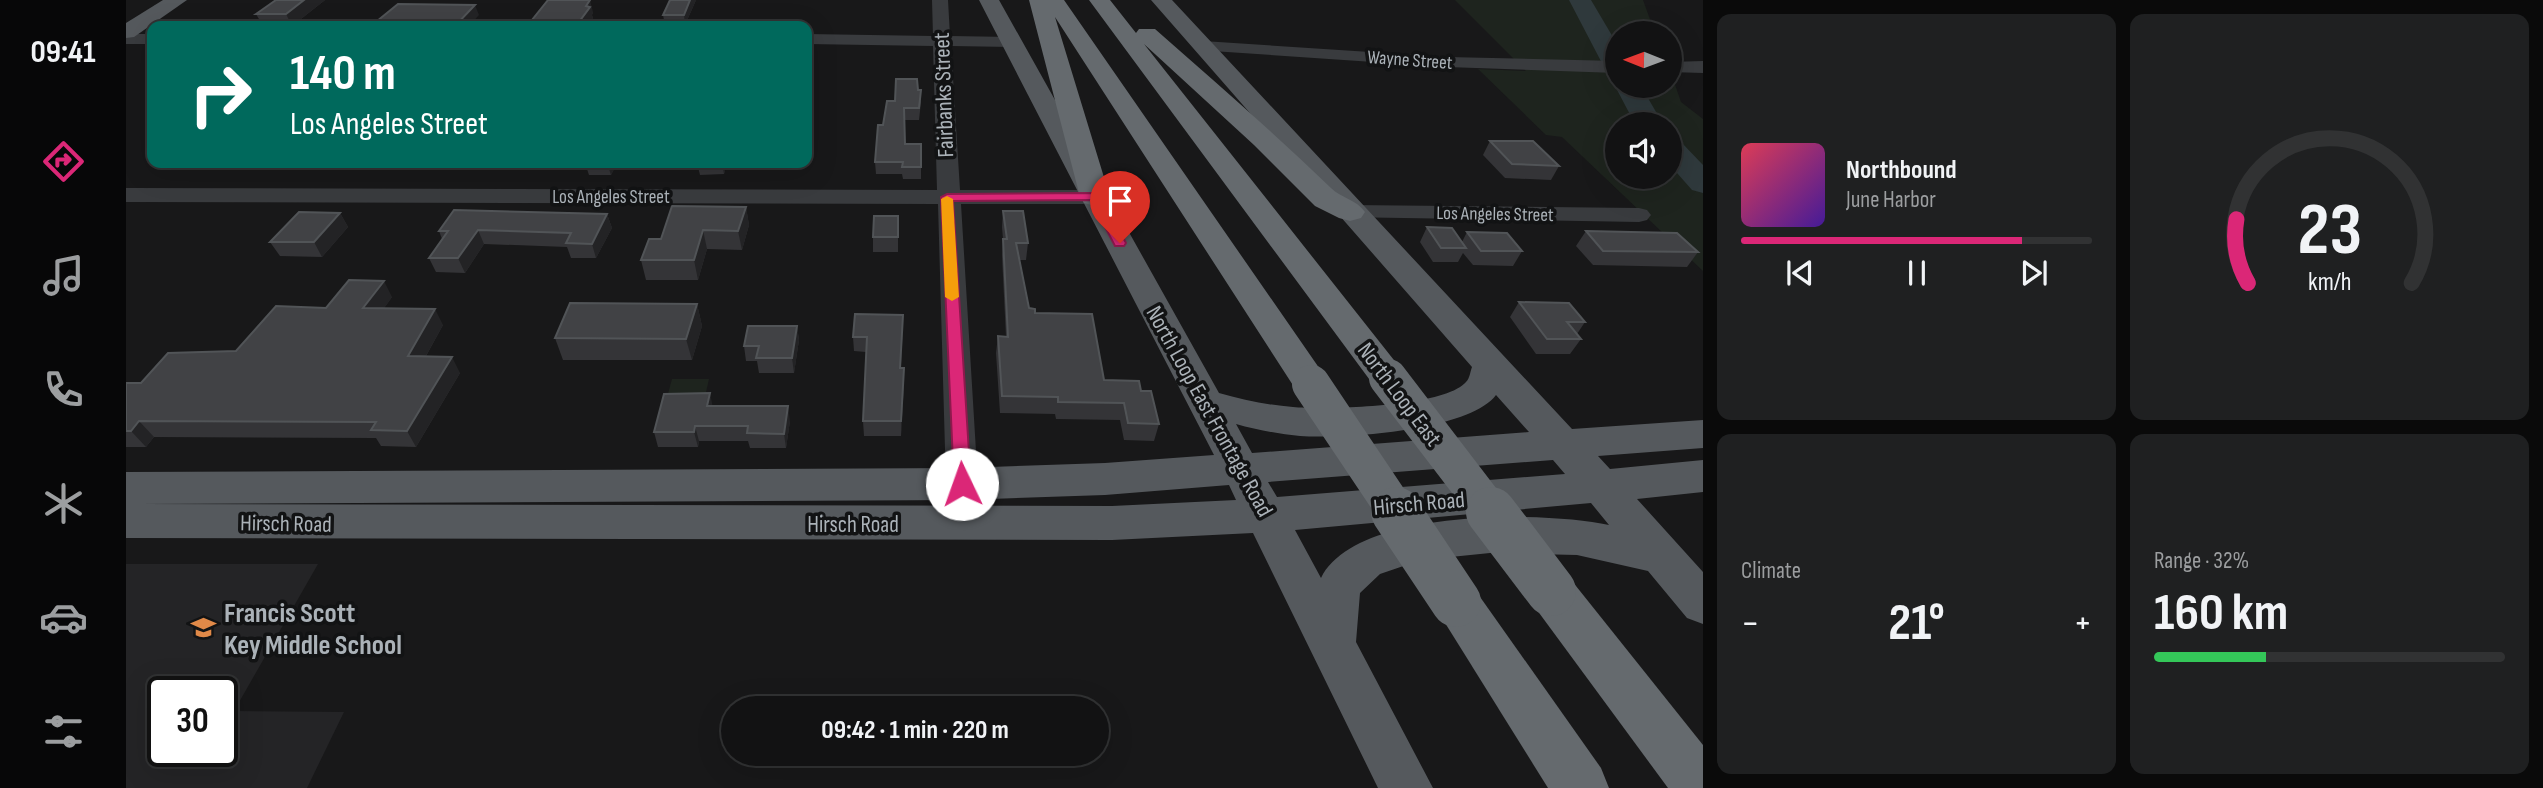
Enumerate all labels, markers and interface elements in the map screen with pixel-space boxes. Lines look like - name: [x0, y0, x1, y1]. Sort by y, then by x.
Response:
- north arrow: [1605, 21, 1682, 98]
- map controls: [1605, 21, 1682, 189]
- street label: Fairbanks Street: [928, 32, 960, 158]
- text: 09:41: [30, 33, 96, 72]
- text: 140 m: [290, 45, 396, 104]
- street label: Wayne Street: [1367, 46, 1453, 75]
- icon: right: [175, 49, 266, 140]
- text: Los Angeles Street: [290, 105, 488, 144]
- button: sound: [1605, 112, 1682, 189]
- icon: directions: [39, 137, 88, 186]
- text: Northbound: [1846, 155, 1957, 186]
- pin: [1090, 171, 1150, 243]
- icon: arrive: [1101, 182, 1139, 220]
- street label: Los Angeles Street: [552, 186, 670, 209]
- text: June Harbor: [1846, 186, 1936, 214]
- text: 23: [2297, 188, 2362, 276]
- street label: Los Angeles Street: [1436, 202, 1554, 227]
- icon: music: [39, 251, 88, 300]
- icon: previous: [1781, 254, 1819, 292]
- icon: pause: [1898, 254, 1936, 292]
- icon: next: [2015, 254, 2053, 292]
- text: km/h: [2308, 267, 2351, 298]
- street label: North Loop East Frontage Road: [1140, 301, 1279, 522]
- street label: North Loop East: [1351, 337, 1447, 452]
- icon: phone: [39, 365, 88, 414]
- position arrow: [925, 447, 999, 521]
- icon: climate: [39, 479, 88, 528]
- street label: Hirsch Road: [1372, 486, 1466, 522]
- street label: Hirsch Road: [240, 509, 332, 539]
- street label: Hirsch Road: [807, 511, 899, 539]
- text: Range · 32%: [2154, 547, 2249, 575]
- text: Climate: [1741, 557, 1801, 585]
- text: 160 km: [2154, 582, 2288, 645]
- text: 21°: [1888, 592, 1945, 655]
- icon: car: [39, 593, 88, 642]
- place label: Francis Scott Key Middle School: [224, 597, 402, 662]
- text: −: [1741, 601, 1760, 646]
- text: +: [2073, 601, 2092, 646]
- school or university icon: Francis Scott Key Middle School: [190, 614, 218, 642]
- speed limit sign: 30: [147, 676, 238, 767]
- icon: filters: [39, 707, 88, 756]
- text: 09:42 · 1 min · 220 m: [821, 715, 1009, 746]

